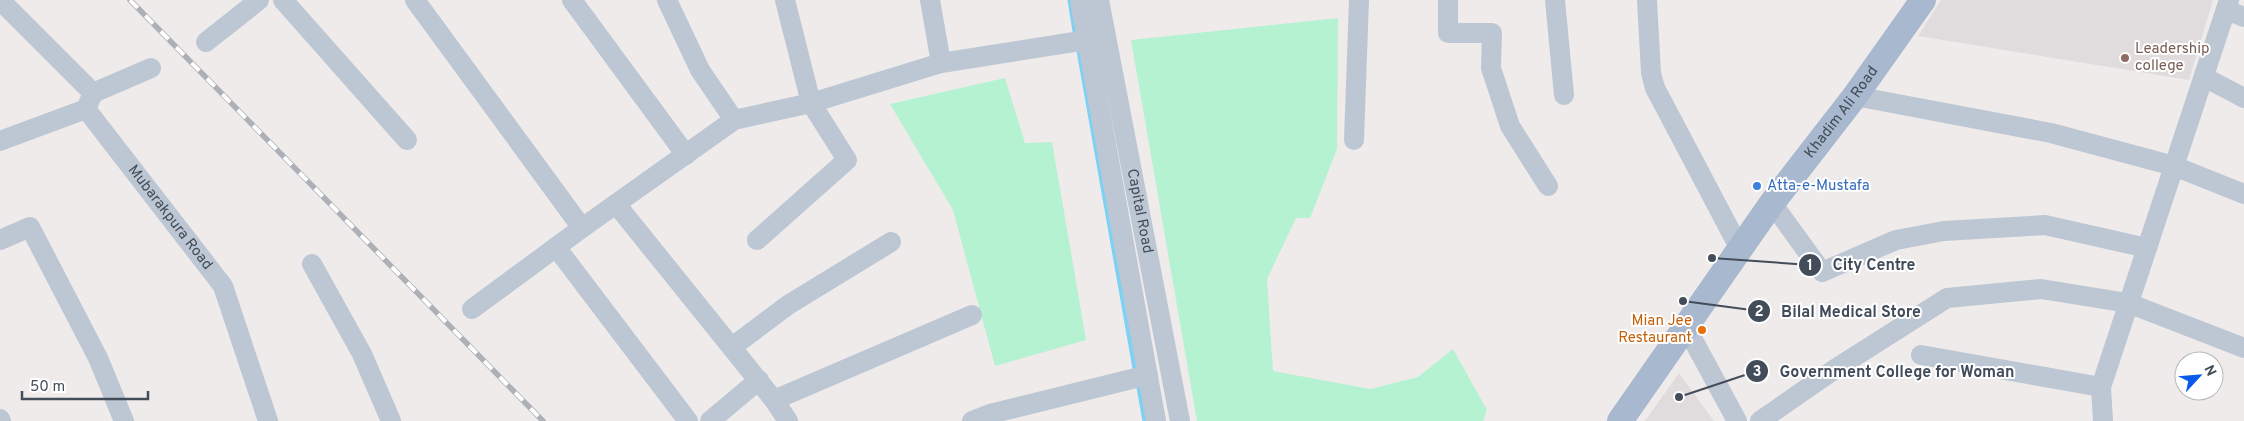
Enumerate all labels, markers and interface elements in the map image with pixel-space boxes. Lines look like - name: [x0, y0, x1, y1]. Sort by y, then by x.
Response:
- place label: Leadership college: [2135, 40, 2210, 76]
- marker: Leadership college: [2119, 52, 2131, 64]
- street label: Khadim Ali Road: [1801, 63, 1883, 162]
- street label: Mubarakpura Road: [123, 161, 217, 274]
- street label: Capital Road: [1122, 167, 1157, 255]
- place label: Atta-e-Mustafa: [1767, 177, 1870, 196]
- marker: Atta-e-Mustafa: [1751, 180, 1763, 192]
- callout: City Centre: [1797, 249, 1925, 280]
- text: City Centre: [1833, 256, 1916, 276]
- text: 1: [1807, 257, 1813, 276]
- callout: Bilal Medical Store: [1746, 296, 1931, 327]
- text: 2: [1754, 303, 1764, 322]
- text: Bilal Medical Store: [1781, 303, 1921, 323]
- place label: Mian Jee Restaurant: [1618, 312, 1692, 348]
- marker: Mian Jee Restaurant: [1696, 324, 1708, 336]
- north arrow: [2174, 351, 2224, 401]
- callout: Government College for Woman: [1745, 356, 2025, 387]
- text: 3: [1753, 363, 1762, 382]
- text: Government College for Woman: [1779, 363, 2015, 383]
- text: N: [2199, 363, 2219, 379]
- scale bar: [22, 368, 149, 400]
- text: 50 m: [30, 378, 65, 397]

